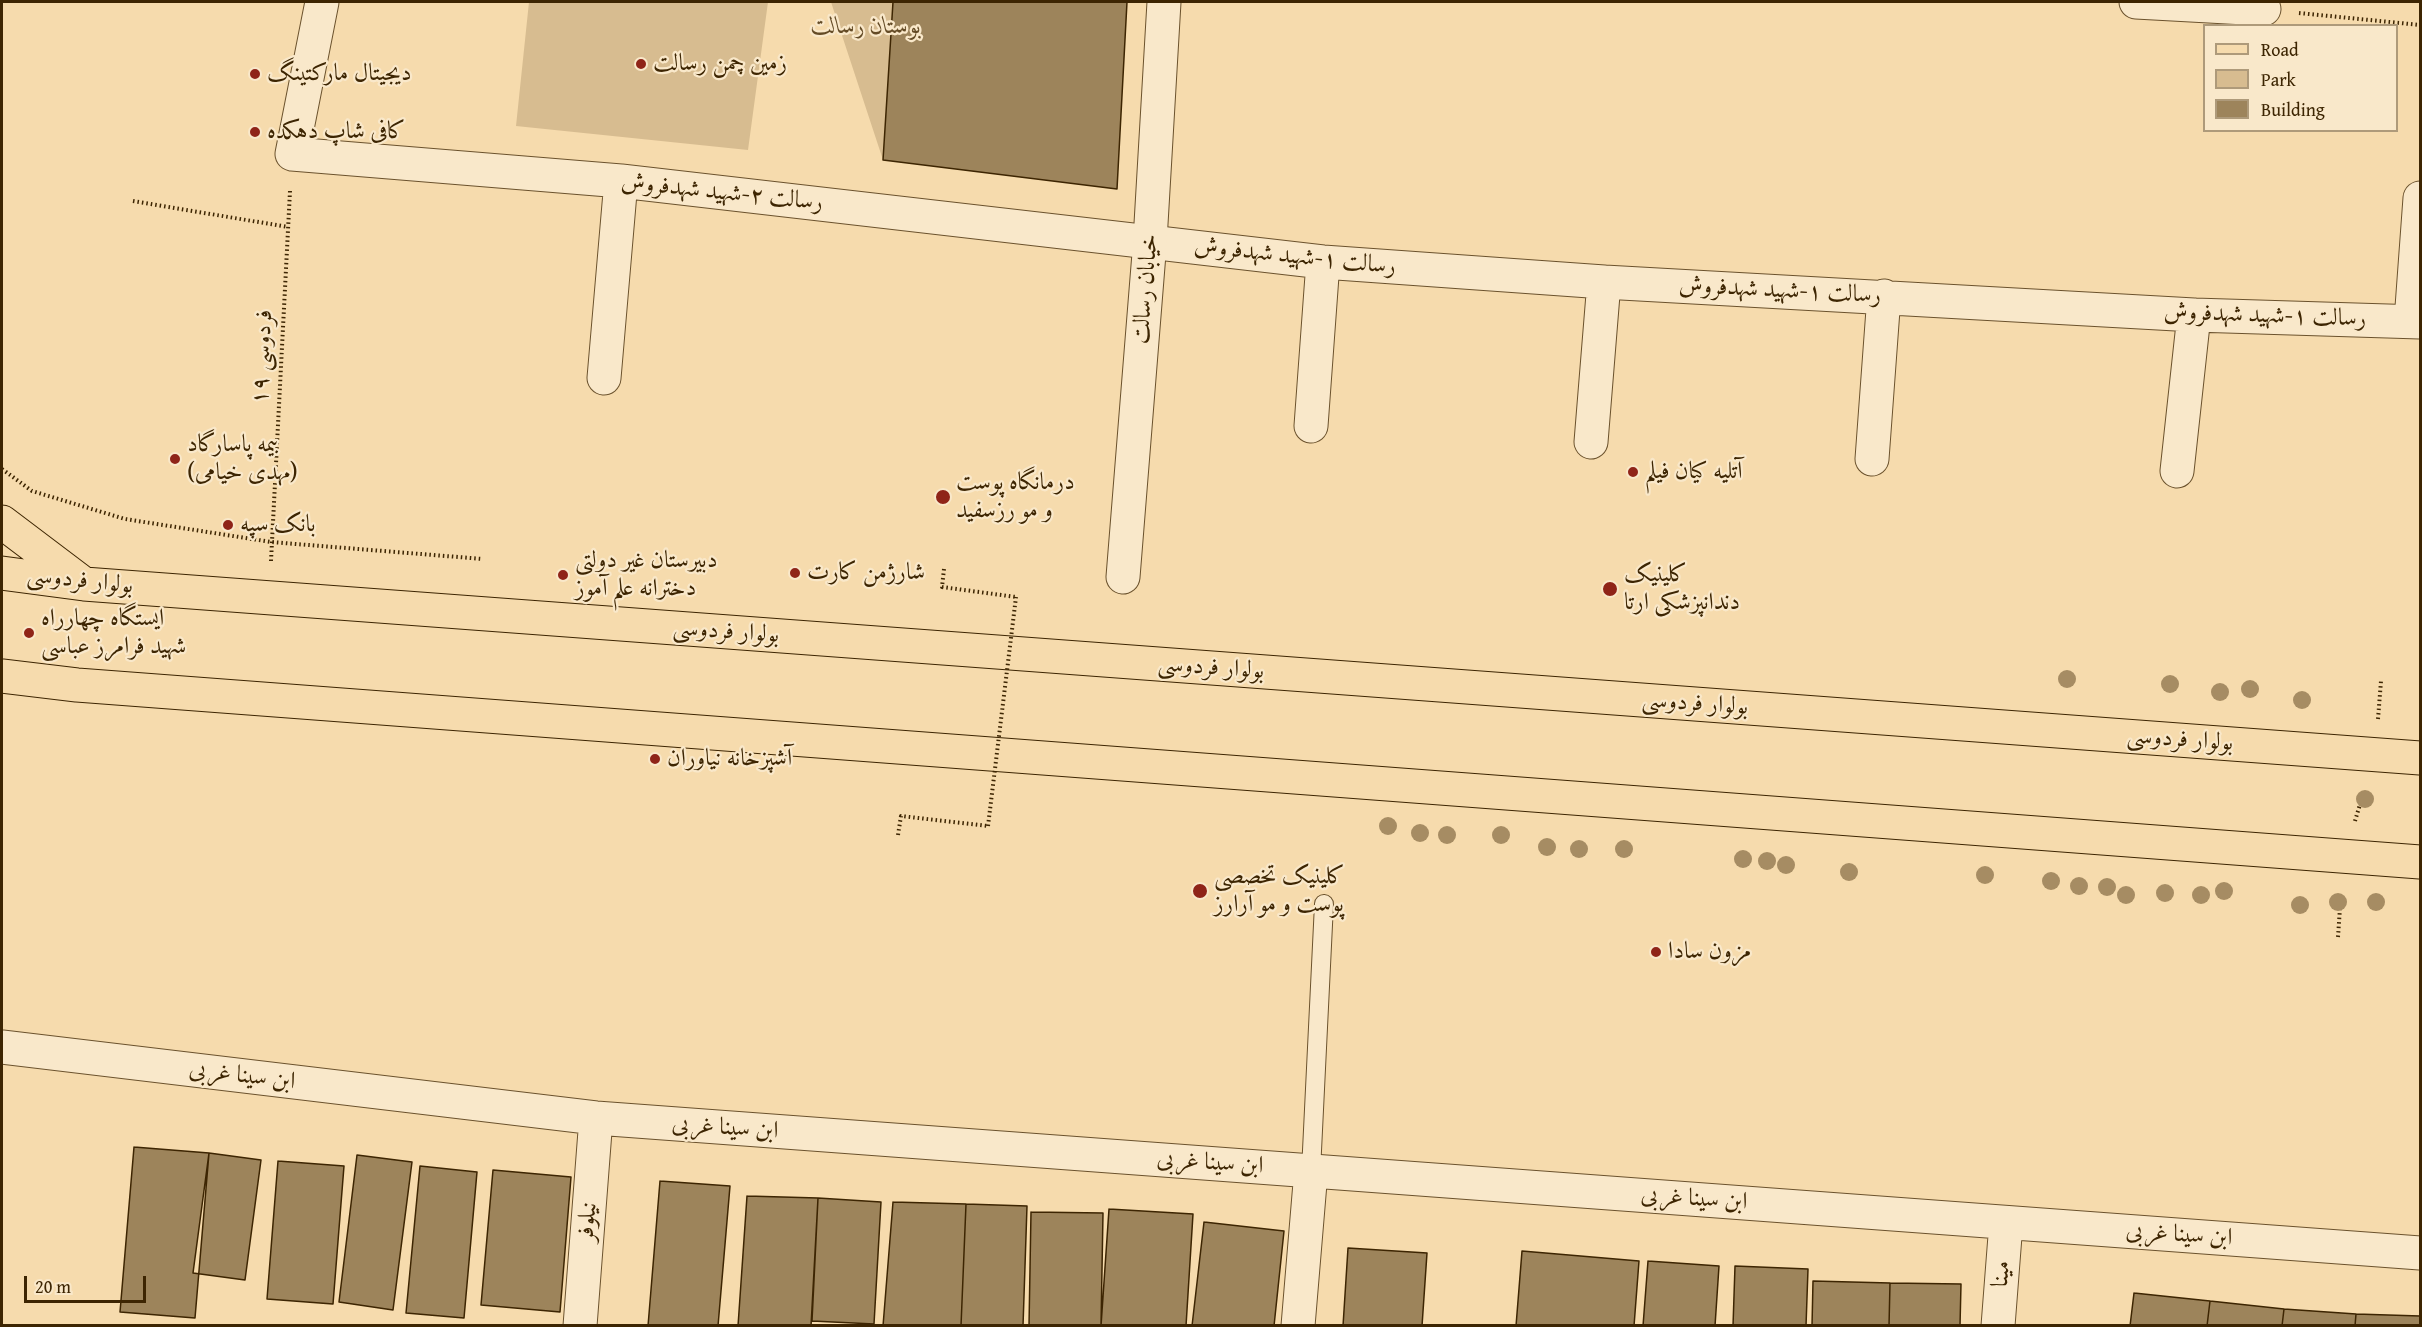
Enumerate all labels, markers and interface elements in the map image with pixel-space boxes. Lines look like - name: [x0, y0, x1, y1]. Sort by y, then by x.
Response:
- park label: بوستان رسالت: [811, 13, 921, 41]
- legend: [2203, 24, 2398, 132]
- text: Road: [2261, 36, 2299, 63]
- place label: زمین چمن رسالت: [653, 50, 787, 78]
- marker: زمین چمن رسالت: [634, 57, 648, 71]
- place label: دیجیتال مارکتینگ: [267, 60, 412, 88]
- text: Park: [2261, 66, 2296, 93]
- marker: دیجیتال مارکتینگ: [248, 67, 262, 81]
- text: Building: [2261, 96, 2325, 123]
- place label: کافی شاپ دهکده: [267, 118, 406, 146]
- marker: کافی شاپ دهکده: [248, 125, 262, 139]
- street label: رسالت ۲-شهید شهدفروش: [620, 168, 824, 218]
- street label: رسالت ۱-شهید شهدفروش: [1193, 232, 1397, 282]
- street label: خیابان رسالت: [1127, 233, 1165, 345]
- street label: رسالت ۱-شهید شهدفروش: [1678, 271, 1882, 311]
- street label: رسالت ۱-شهید شهدفروش: [2163, 298, 2367, 334]
- street label: فردوسی ۱۹: [246, 309, 280, 405]
- place label: بیمه پاسارگاد (مهدی خیامی): [187, 431, 298, 487]
- marker: بیمه پاسارگاد (مهدی خیامی): [168, 452, 182, 466]
- place label: آتلیه کیان فیلم: [1645, 458, 1742, 486]
- marker: آتلیه کیان فیلم: [1626, 465, 1640, 479]
- place label: درمانگاه پوست و مو رزسفید: [956, 469, 1075, 525]
- marker: درمانگاه پوست و مو رزسفید: [934, 488, 952, 506]
- place label: بانک سپه: [240, 511, 316, 539]
- marker: بانک سپه: [221, 518, 235, 532]
- place label: دبیرستان غیر دولتی دخترانه علم آموز: [575, 547, 717, 603]
- place label: شارژمن کارت: [807, 559, 925, 587]
- street label: بولوار فردوسی: [25, 561, 135, 601]
- place label: کلینیک دندانپزشکی ارتا: [1624, 561, 1740, 617]
- marker: شارژمن کارت: [788, 566, 802, 580]
- marker: دبیرستان غیر دولتی دخترانه علم آموز: [556, 568, 570, 582]
- marker: کلینیک دندانپزشکی ارتا: [1601, 580, 1619, 598]
- place label: ایستگاه چهارراه شهید فرامرز عباسی: [41, 605, 186, 661]
- street label: بولوار فردوسی: [672, 614, 780, 650]
- marker: ایستگاه چهارراه شهید فرامرز عباسی: [22, 626, 36, 640]
- street label: بولوار فردوسی: [1157, 650, 1265, 686]
- street label: بولوار فردوسی: [1641, 686, 1749, 722]
- street label: بولوار فردوسی: [2126, 722, 2234, 758]
- place label: آشپزخانه نیاوران: [667, 745, 792, 773]
- marker: آشپزخانه نیاوران: [648, 752, 662, 766]
- place label: کلینیک تخصصی پوست و مو آرارز: [1214, 863, 1345, 919]
- marker: کلینیک تخصصی پوست و مو آرارز: [1191, 882, 1209, 900]
- place label: مزون سادا: [1668, 938, 1751, 966]
- marker: مزون سادا: [1649, 945, 1663, 959]
- street label: ابن سینا غربی: [187, 1055, 297, 1097]
- street label: ابن سینا غربی: [671, 1110, 779, 1146]
- street label: ابن سینا غربی: [1156, 1145, 1264, 1181]
- street label: ابن سینا غربی: [1640, 1181, 1748, 1217]
- street label: نیلوفر: [572, 1201, 604, 1243]
- street label: ابن سینا غربی: [2125, 1217, 2233, 1253]
- street label: مینا: [1986, 1260, 2018, 1288]
- scale bar: [27, 1264, 148, 1302]
- text: 20 m: [35, 1273, 71, 1300]

